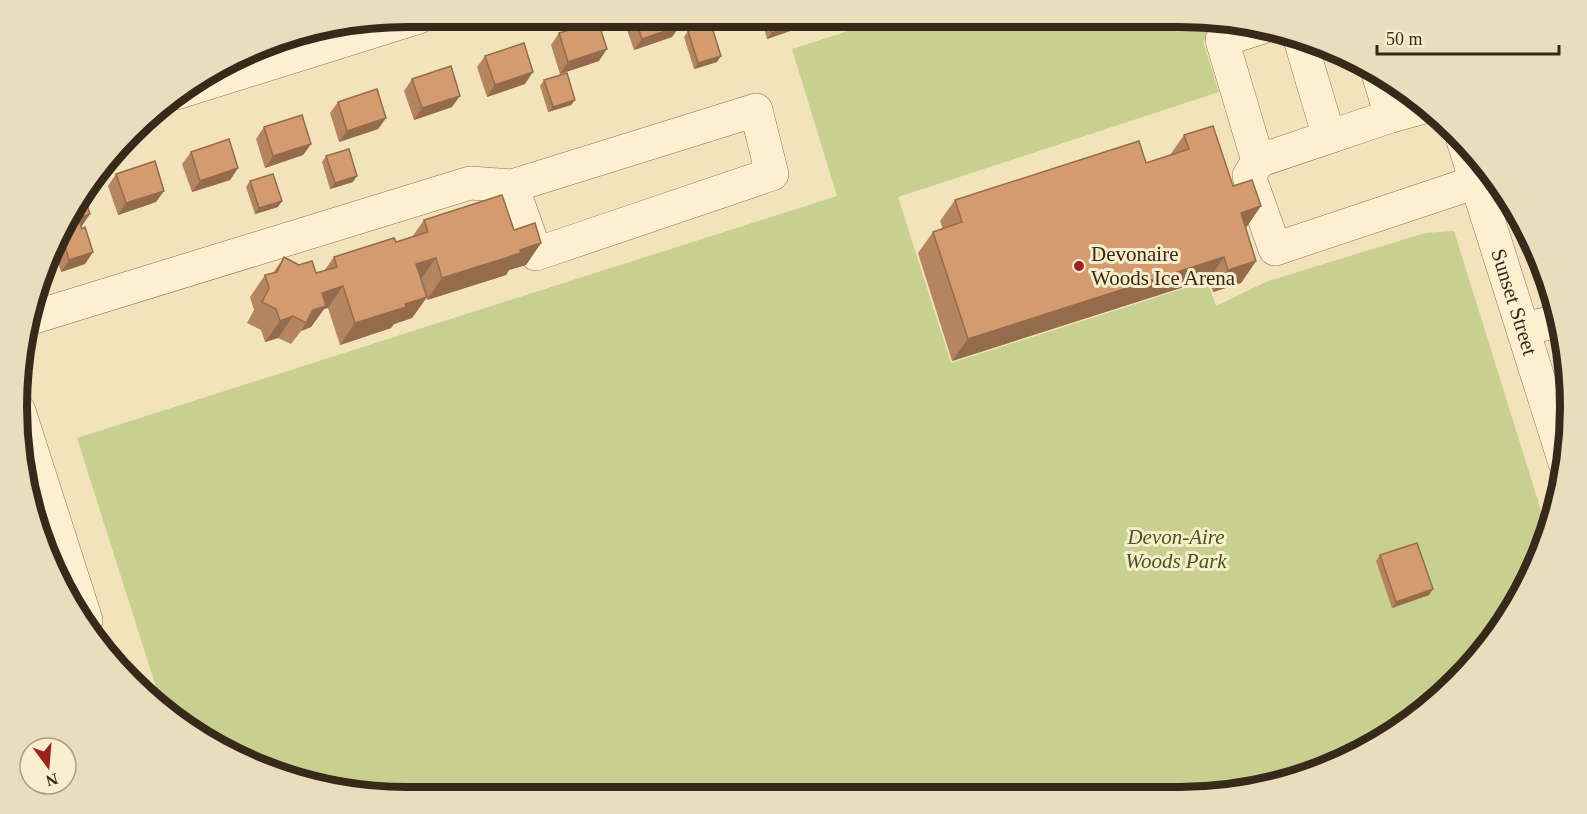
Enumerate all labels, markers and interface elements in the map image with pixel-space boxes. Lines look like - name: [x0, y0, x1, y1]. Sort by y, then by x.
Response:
- scale bar: [1377, 18, 1558, 56]
- text: 50 m: [1386, 29, 1423, 49]
- place label: Devonaire Woods Ice Arena: [1091, 242, 1236, 290]
- street label: Sunset Street: [1486, 246, 1542, 358]
- marker: Devonaire Woods Ice Arena: [1072, 259, 1086, 273]
- park label: Devon-Aire Woods Park: [1125, 525, 1227, 573]
- north arrow: [18, 736, 78, 796]
- text: N: [44, 770, 60, 790]

